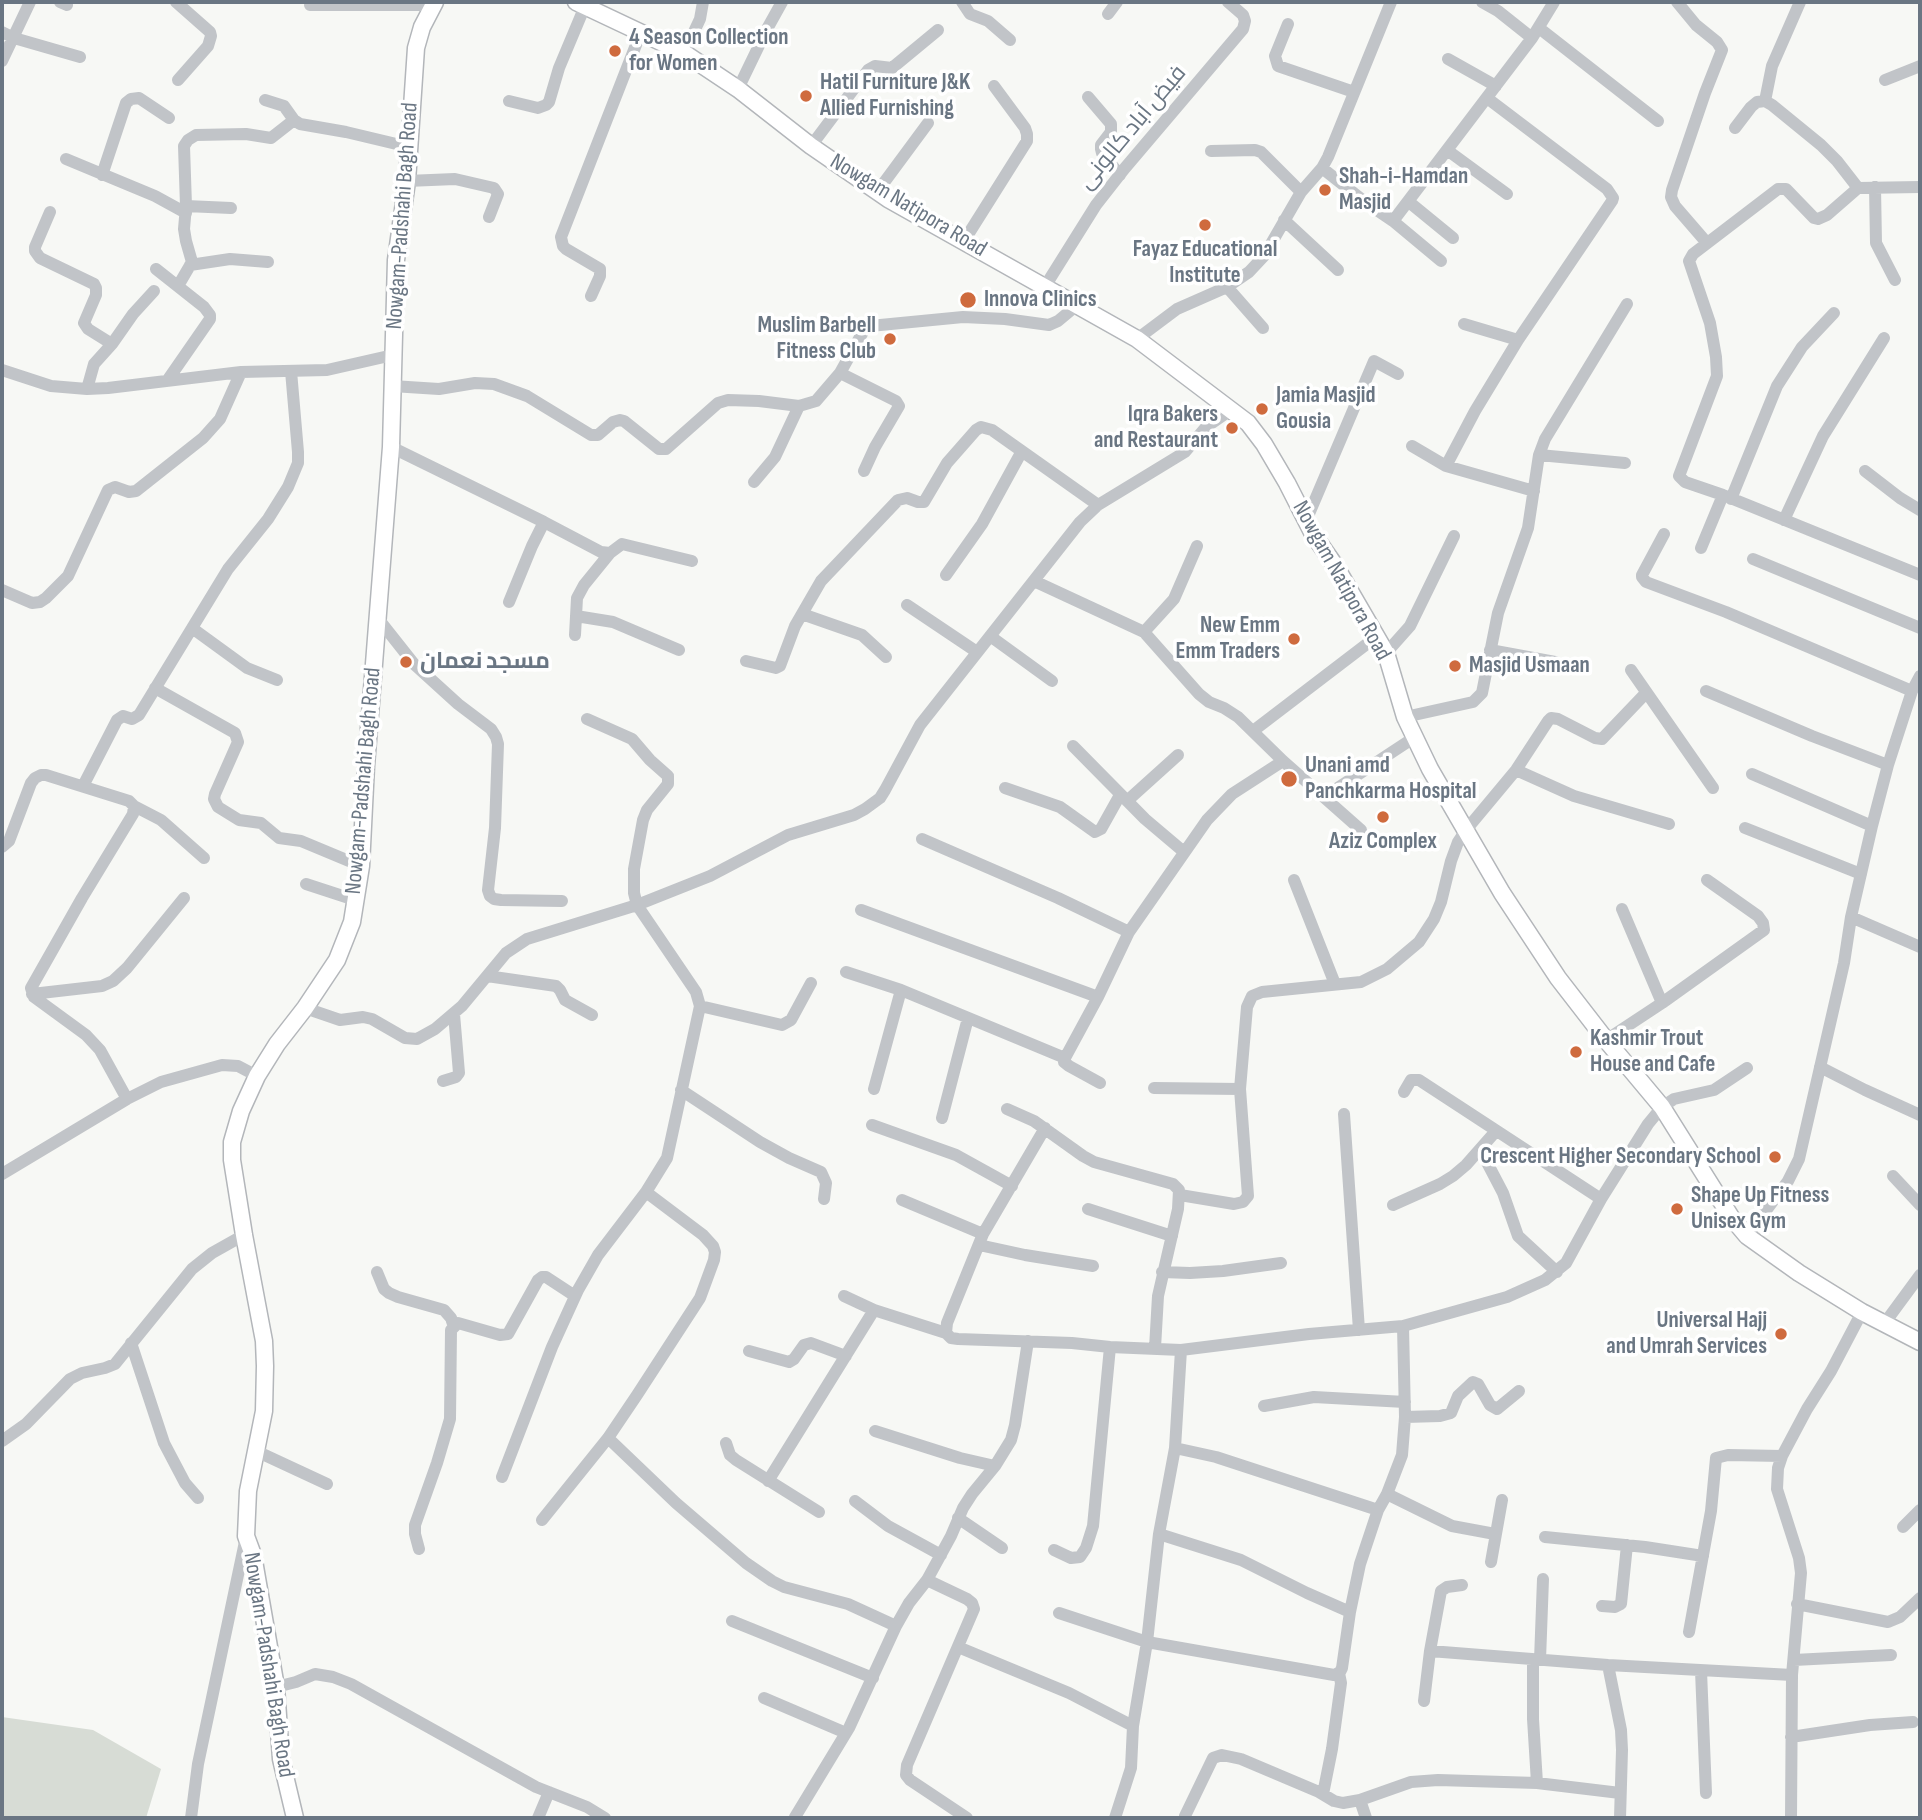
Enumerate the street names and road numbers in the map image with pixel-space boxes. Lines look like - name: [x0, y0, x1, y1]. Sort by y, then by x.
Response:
- street label: فیض آباد کالونی: [1073, 60, 1193, 196]
- street label: Nowgam-Padshahi Bagh Road: [381, 102, 425, 330]
- street label: Nowgam Natipora Road: [825, 148, 991, 264]
- street label: Nowgam Natipora Road: [1286, 497, 1396, 665]
- street label: Nowgam-Padshahi Bagh Road: [340, 667, 388, 895]
- street label: Nowgam-Padshahi Bagh Road: [237, 1551, 299, 1779]

